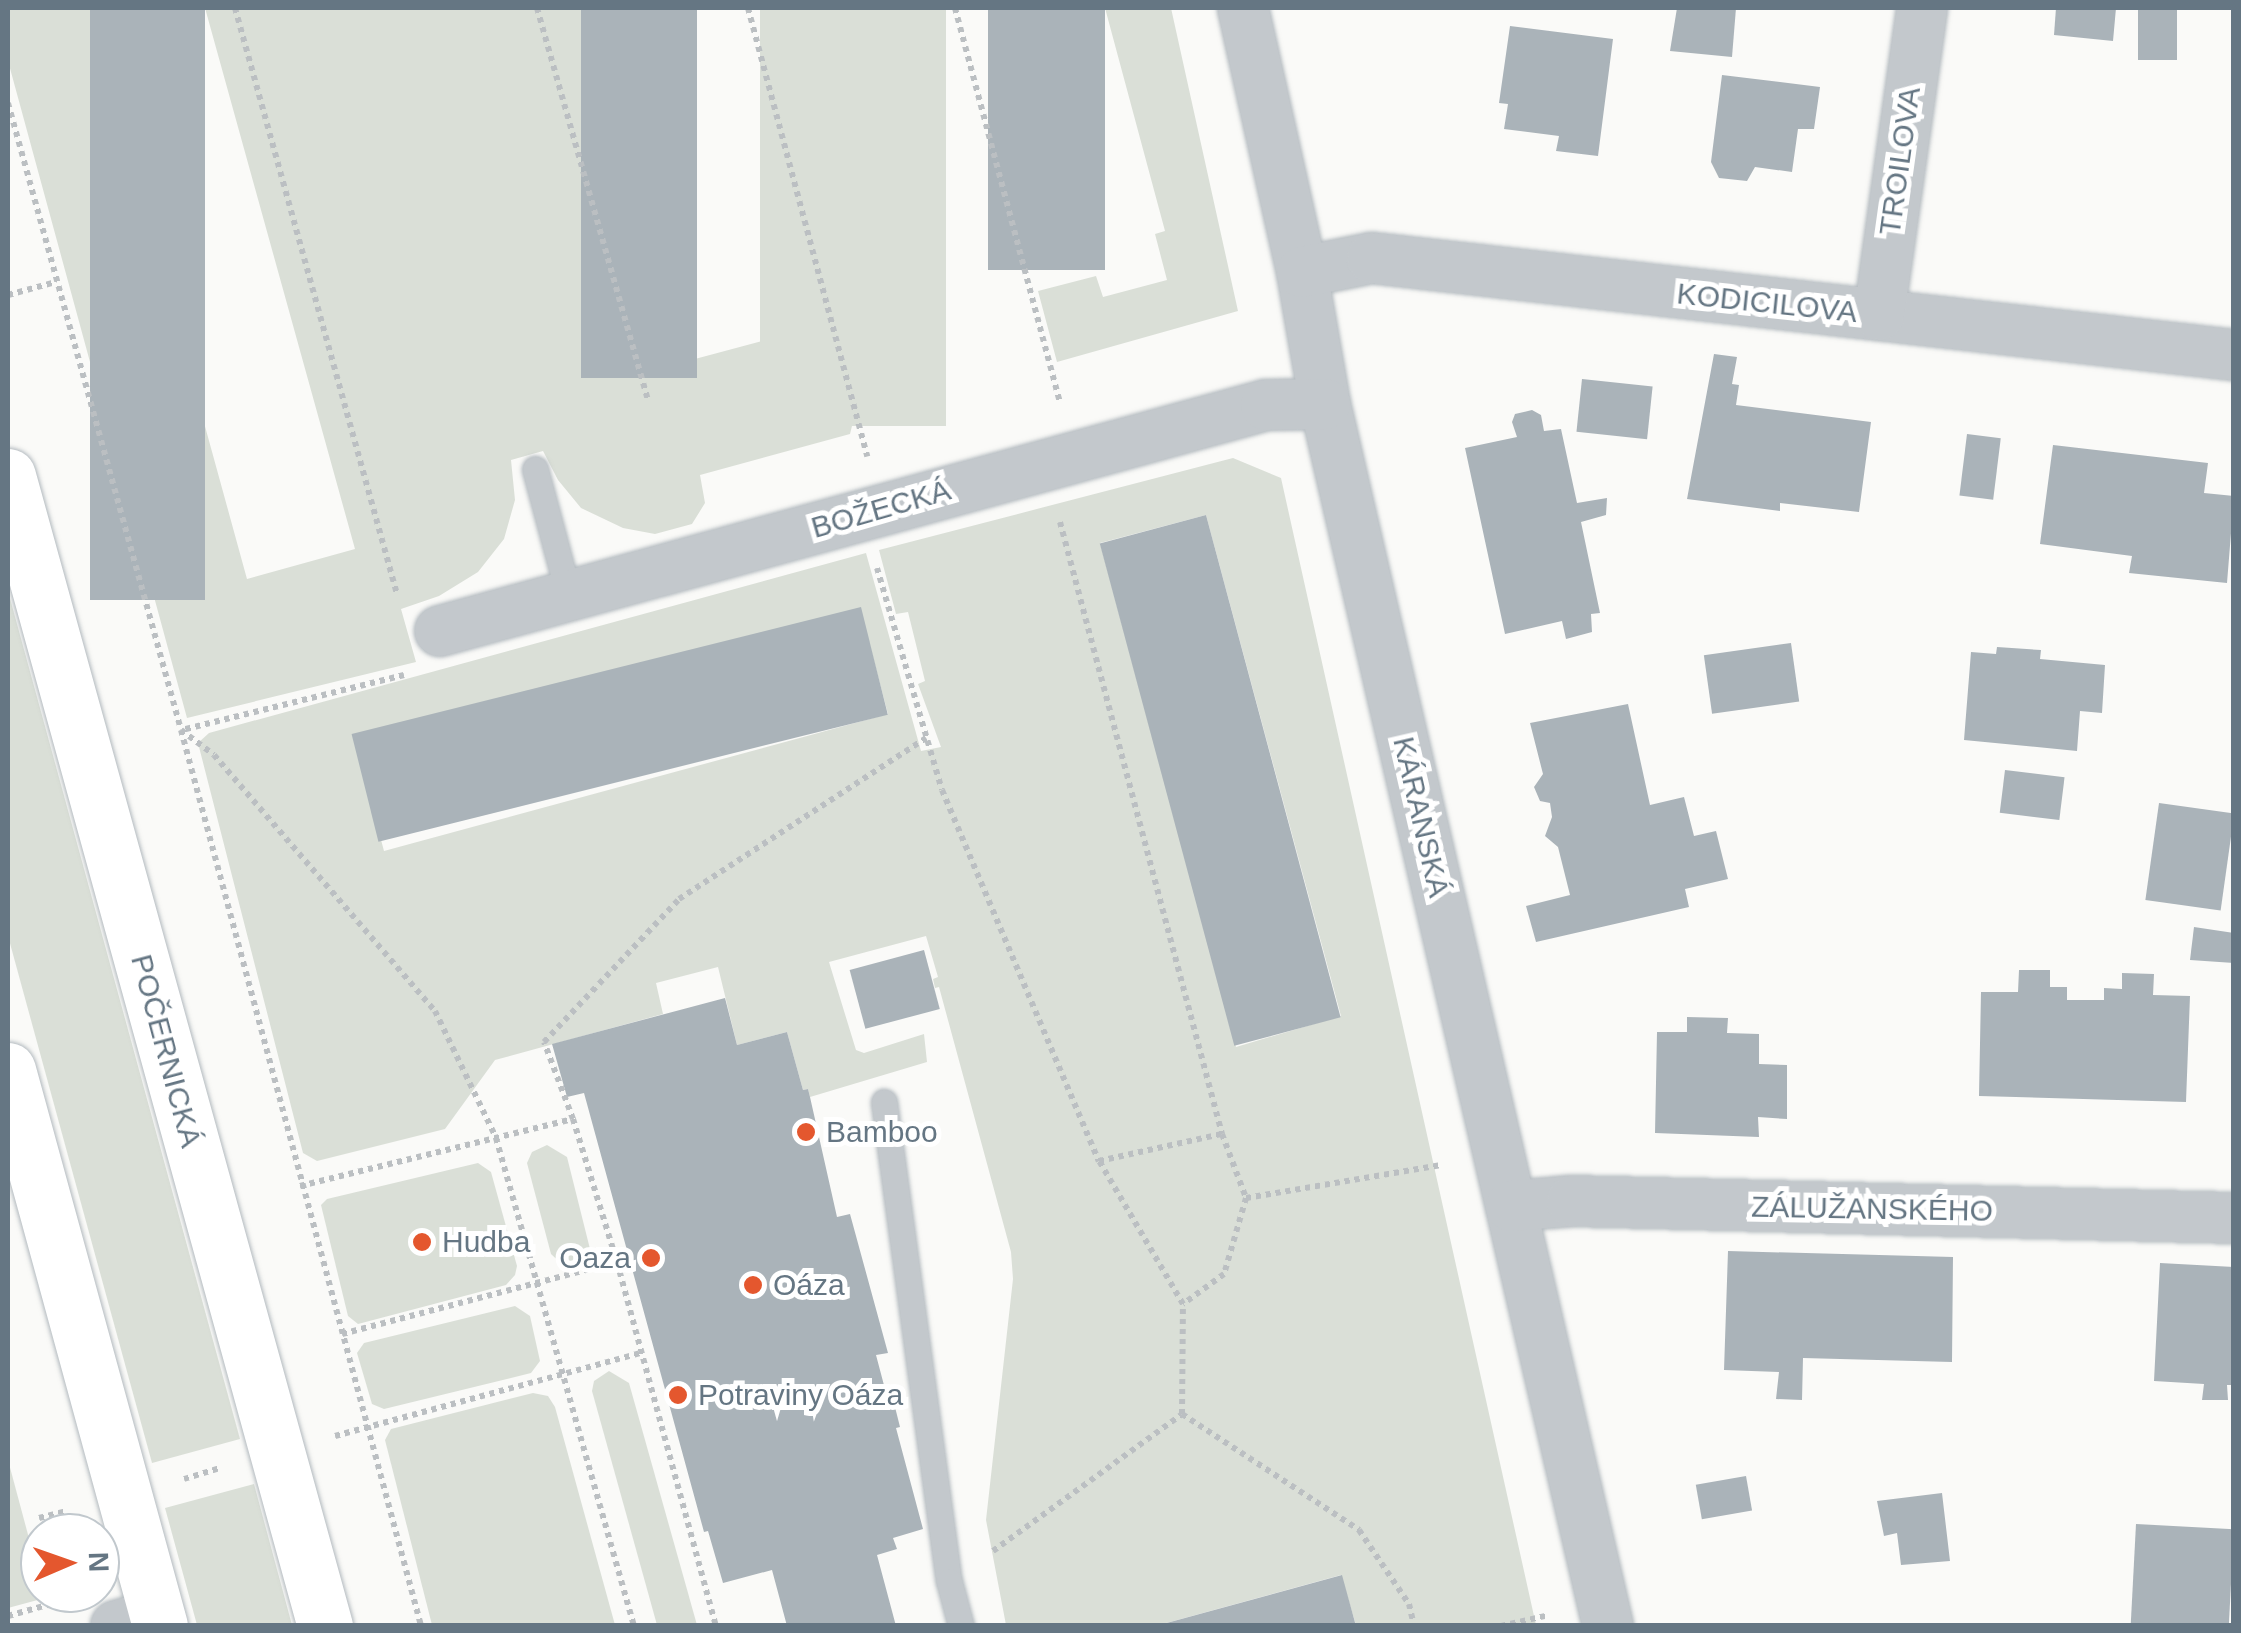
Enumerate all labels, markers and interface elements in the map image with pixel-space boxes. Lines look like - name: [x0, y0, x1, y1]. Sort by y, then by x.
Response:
- street label: TROILOVA: [1872, 84, 1928, 238]
- street label: KODICILOVA: [1675, 276, 1859, 330]
- street label: BOŽECKÁ: [807, 472, 955, 546]
- street label: KÁRANSKÁ: [1385, 733, 1457, 901]
- street label: POČERNICKÁ: [123, 951, 209, 1151]
- place label: Bamboo: [826, 1114, 938, 1150]
- marker: Bamboo: [795, 1121, 817, 1143]
- street label: ZÁLUŽANSKÉHO: [1751, 1189, 1993, 1229]
- place label: Hudba: [442, 1224, 530, 1260]
- marker: Hudba: [411, 1231, 433, 1253]
- place label: Oaza: [559, 1240, 631, 1276]
- marker: Oaza: [640, 1247, 662, 1269]
- place label: Oáza: [773, 1267, 845, 1303]
- marker: Oáza: [742, 1274, 764, 1296]
- place label: Potraviny Oáza: [698, 1377, 903, 1413]
- marker: Potraviny Oáza: [667, 1384, 689, 1406]
- north arrow: [20, 1513, 120, 1613]
- text: N: [83, 1551, 114, 1573]

